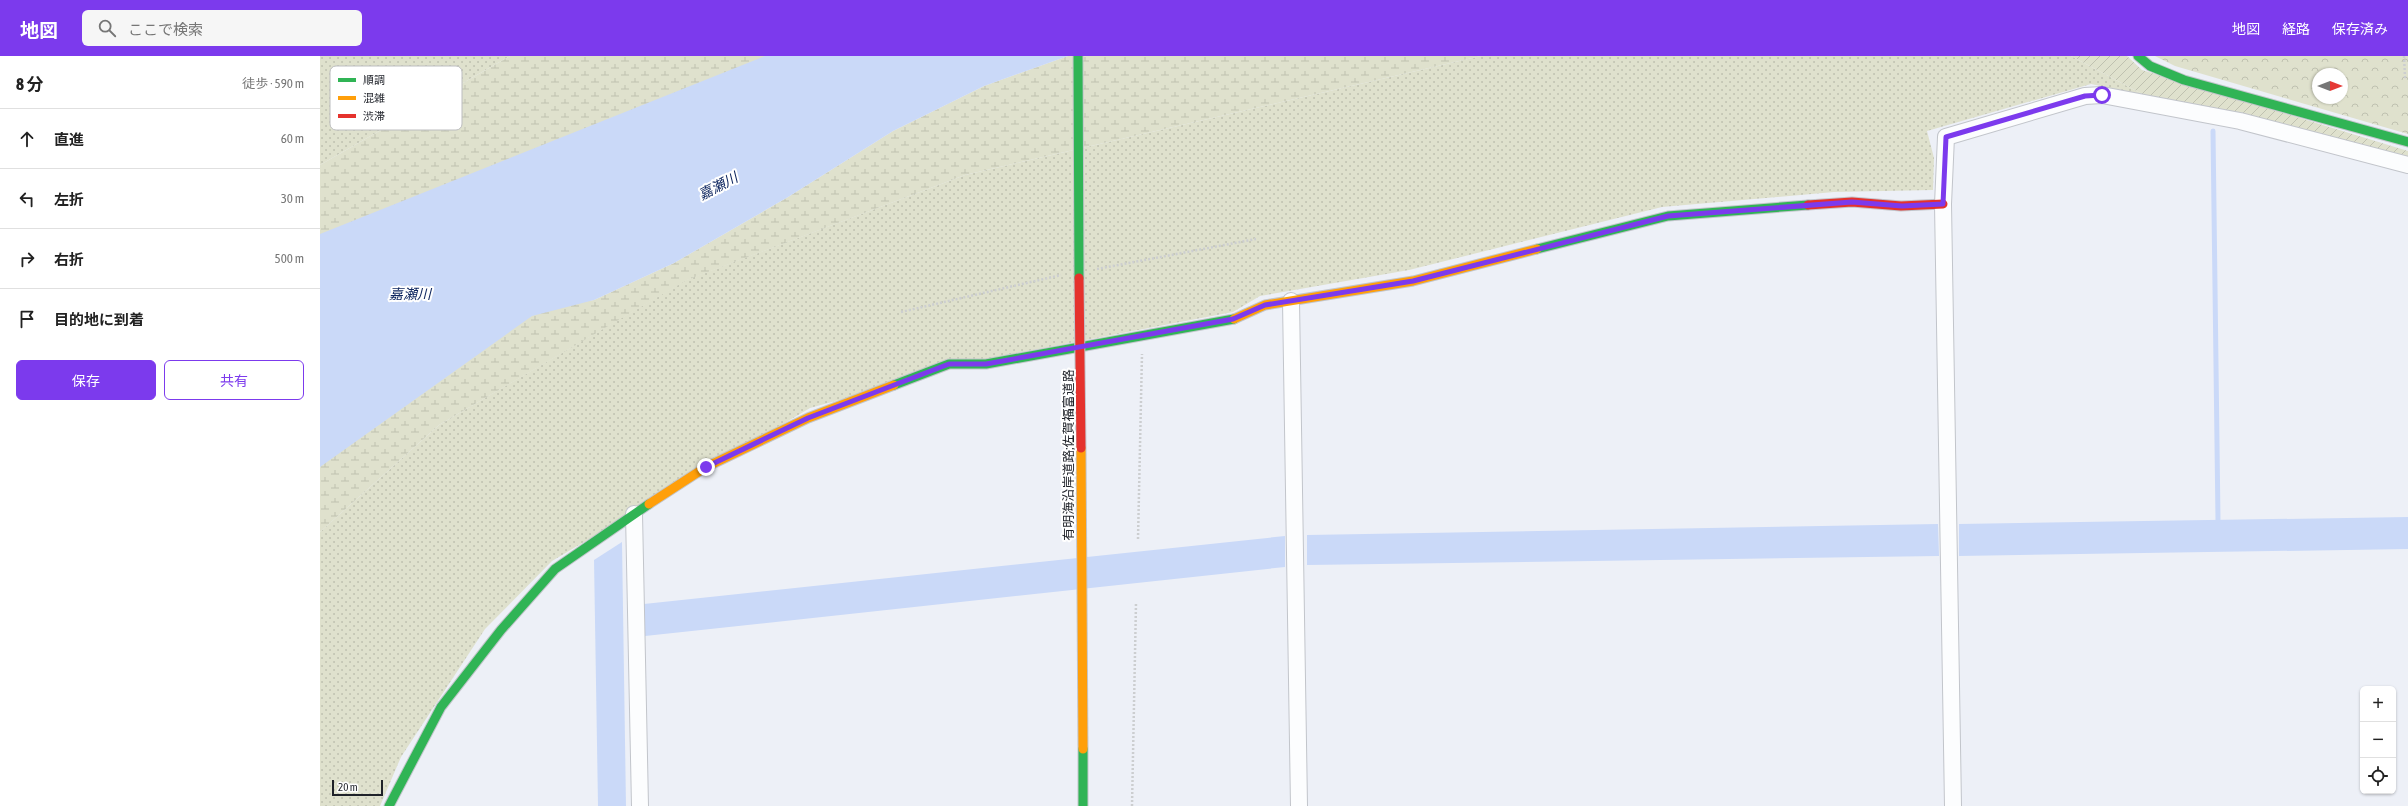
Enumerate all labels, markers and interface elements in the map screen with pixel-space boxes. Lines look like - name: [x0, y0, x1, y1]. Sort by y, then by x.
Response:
- search box: [82, 10, 362, 46]
- icon: search: [96, 17, 118, 39]
- text: 地図: [20, 19, 58, 41]
- text: ここで検索: [128, 21, 203, 38]
- text: 地図: [2232, 21, 2260, 37]
- text: 経路: [2282, 21, 2310, 37]
- text: 保存済み: [2332, 21, 2388, 37]
- legend: [330, 66, 462, 130]
- north arrow: [2312, 68, 2348, 104]
- text: 8 分: [16, 74, 43, 94]
- text: 順調: [363, 74, 385, 86]
- text: 徒歩 · 590 m: [242, 76, 304, 91]
- route start: [2093, 86, 2111, 104]
- text: 混雑: [363, 92, 385, 104]
- text: 渋滞: [363, 110, 385, 122]
- icon: ahead: [16, 128, 38, 150]
- text: 直進: [54, 131, 84, 148]
- text: 60 m: [281, 131, 304, 146]
- water label: 嘉瀬川: [696, 168, 742, 203]
- icon: left: [16, 188, 38, 210]
- text: 左折: [54, 191, 84, 208]
- text: 30 m: [281, 191, 304, 206]
- icon: right: [16, 248, 38, 270]
- text: 右折: [54, 251, 84, 268]
- text: 500 m: [275, 251, 304, 266]
- water label: 嘉瀬川: [389, 286, 433, 302]
- icon: arrive: [16, 308, 38, 330]
- text: 目的地に到着: [54, 311, 144, 328]
- button: 保存: [16, 360, 156, 400]
- button: 共有: [164, 360, 304, 400]
- street label: 有明海沿岸道路;佐賀福富道路: [1061, 369, 1076, 541]
- route end: [697, 458, 715, 476]
- map controls: [2360, 686, 2396, 794]
- button: +: [2360, 686, 2396, 722]
- button: −: [2360, 722, 2396, 758]
- button: locate: [2360, 758, 2396, 794]
- scale bar: [332, 778, 383, 797]
- text: 20 m: [338, 781, 358, 793]

